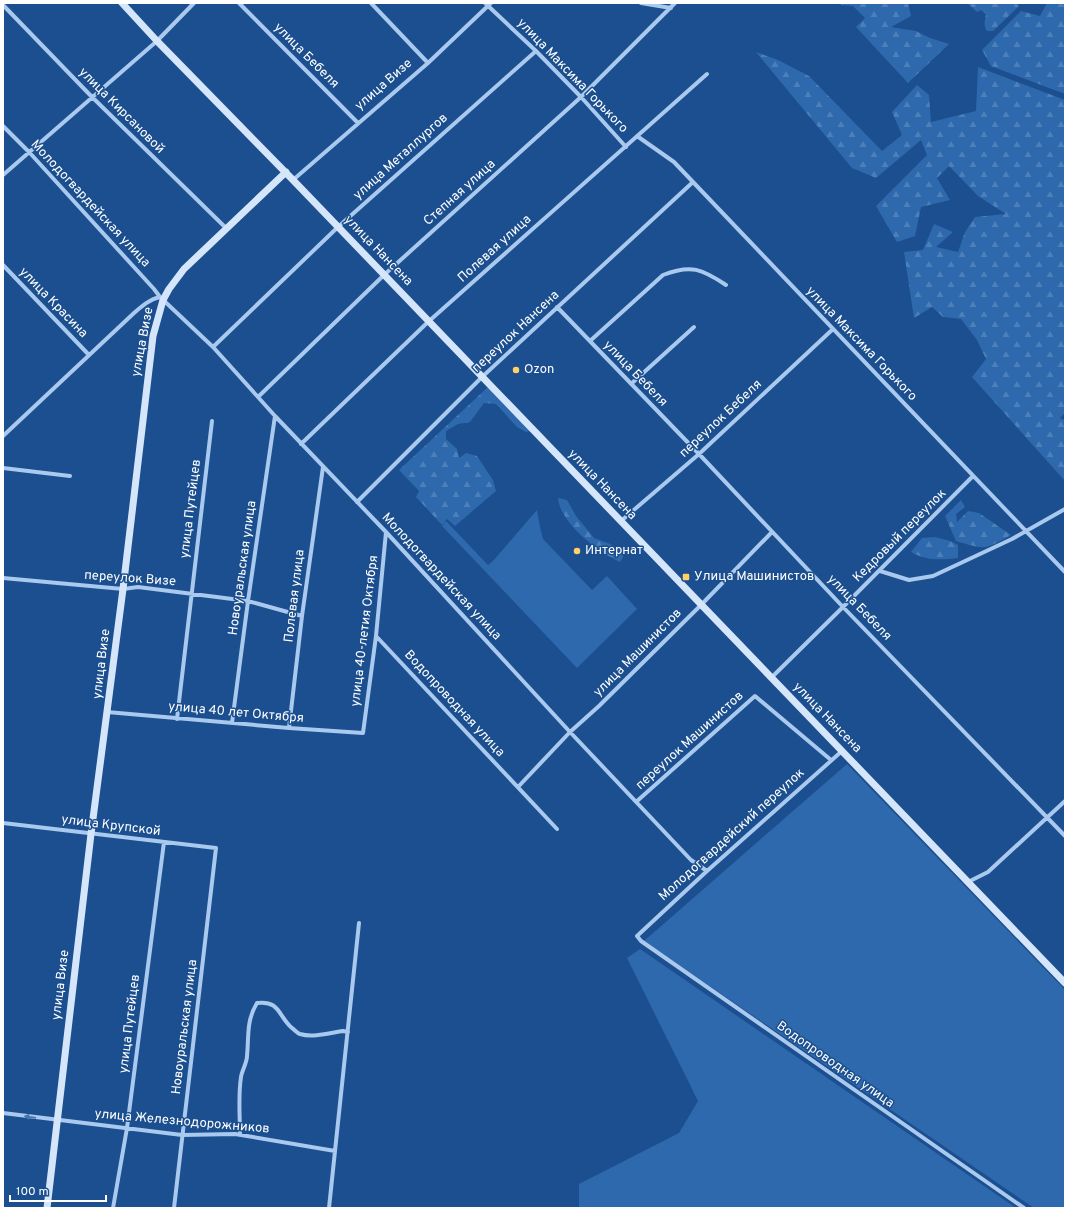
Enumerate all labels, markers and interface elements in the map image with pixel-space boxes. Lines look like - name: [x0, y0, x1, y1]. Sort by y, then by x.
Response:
- street label: улица Максима Горького: [513, 15, 631, 137]
- street label: улица Бебеля: [270, 20, 342, 92]
- street label: улица Визе: [352, 56, 416, 114]
- street label: улица Кирсановой: [75, 65, 167, 157]
- street label: улица Металлургов: [350, 110, 452, 204]
- street label: Молодогвардейская улица: [27, 137, 153, 271]
- street label: Степная улица: [421, 156, 499, 230]
- street label: улица Нансена: [340, 212, 416, 290]
- street label: Полевая улица: [455, 212, 535, 286]
- street label: улица Красина: [15, 264, 91, 342]
- street label: улица Максима Горького: [802, 283, 920, 405]
- street label: переулок Нансена: [469, 288, 563, 376]
- street label: улица Визе: [128, 306, 158, 378]
- street label: улица Бебеля: [599, 338, 671, 410]
- place label: Ozon: [524, 362, 554, 378]
- marker: Ozon: [511, 365, 521, 375]
- street label: переулок Бебеля: [676, 377, 766, 461]
- street label: улица Нансена: [564, 446, 640, 524]
- street label: улица Путейцев: [177, 459, 205, 559]
- street label: Кедровый переулок: [850, 486, 950, 586]
- street label: Новоуральская улица: [226, 500, 260, 636]
- street label: Молодогвардейская улица: [378, 510, 504, 644]
- place label: Интернат: [585, 543, 643, 559]
- marker: Интернат: [572, 546, 582, 556]
- street label: Полевая улица: [281, 549, 309, 643]
- street label: улица 40-летия Октября: [348, 554, 382, 708]
- street label: переулок Визе: [84, 568, 176, 590]
- place label: Улица Машинистов: [694, 569, 814, 585]
- marker: Улица Машинистов: [681, 572, 691, 582]
- street label: улица Бебеля: [823, 572, 895, 644]
- street label: улица Машинистов: [590, 605, 686, 701]
- street label: улица Визе: [90, 628, 114, 700]
- street label: Водопроводная улица: [400, 647, 508, 761]
- street label: улица Нансена: [789, 679, 865, 757]
- street label: переулок Машинистов: [633, 688, 747, 794]
- street label: улица 40 лет Октября: [168, 699, 304, 727]
- street label: Молодогвардейский переулок: [656, 765, 808, 905]
- street label: улица Крупской: [60, 812, 162, 840]
- street label: улица Визе: [49, 949, 73, 1021]
- street label: Новоуральская улица: [169, 959, 201, 1095]
- street label: улица Путейцев: [116, 974, 144, 1074]
- street label: Водопроводная улица: [773, 1018, 897, 1112]
- street label: улица Железнодорожников: [94, 1106, 270, 1138]
- one-way arrow: [24, 1114, 36, 1120]
- scale bar: [10, 1177, 106, 1203]
- text: 100 m: [16, 1184, 49, 1200]

